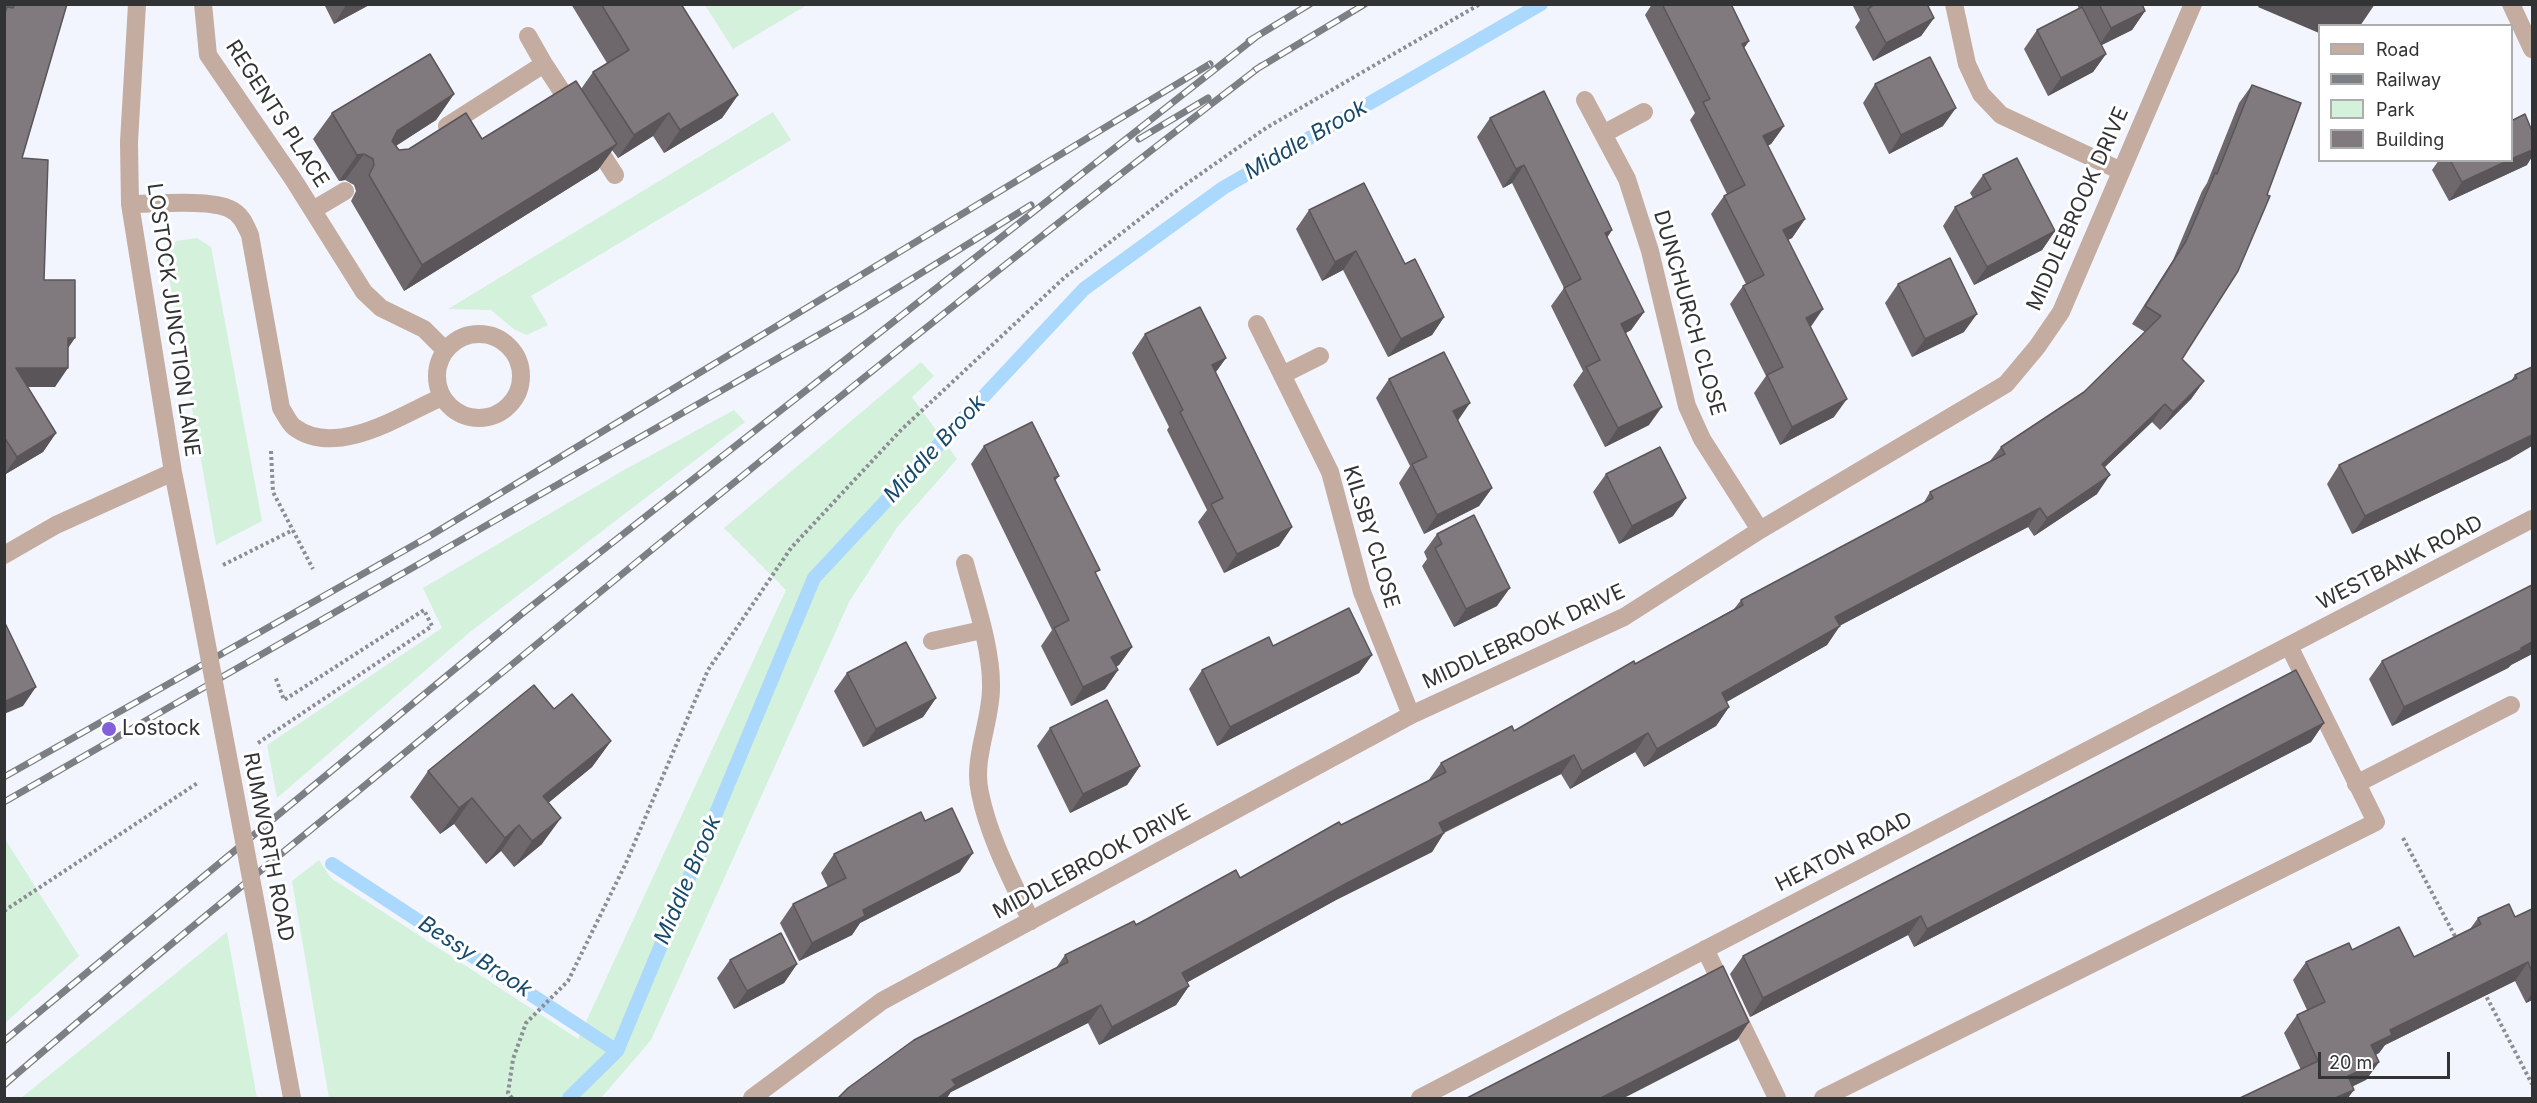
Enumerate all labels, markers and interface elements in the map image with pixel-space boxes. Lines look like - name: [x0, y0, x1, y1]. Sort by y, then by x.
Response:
- legend: [2318, 24, 2513, 162]
- street label: REGENTS PLACE: [220, 36, 334, 192]
- text: Road: [2376, 39, 2419, 60]
- text: Railway: [2376, 69, 2441, 90]
- water label: Middle Brook: [1240, 94, 1372, 186]
- text: Park: [2376, 99, 2415, 120]
- street label: MIDDLEBROOK DRIVE: [2022, 103, 2134, 315]
- text: Building: [2376, 129, 2444, 150]
- street label: LOSTOCK JUNCTION LANE: [141, 182, 205, 458]
- street label: DUNCHURCH CLOSE: [1648, 207, 1730, 419]
- water label: Middle Brook: [879, 390, 991, 508]
- street label: KILSBY CLOSE: [1337, 463, 1405, 611]
- street label: WESTBANK ROAD: [2313, 510, 2487, 616]
- street label: MIDDLEBROOK DRIVE: [1419, 579, 1629, 695]
- place label: Lostock: [122, 716, 200, 742]
- marker: Lostock: [100, 720, 118, 738]
- street label: RUMWORTH ROAD: [237, 750, 299, 944]
- street label: MIDDLEBROOK DRIVE: [989, 799, 1195, 925]
- street label: HEATON ROAD: [1771, 807, 1917, 897]
- water label: Middle Brook: [649, 812, 727, 948]
- water label: Bessy Brook: [413, 911, 537, 1003]
- scale bar: [2321, 1040, 2453, 1078]
- text: 20 m: [2329, 1052, 2372, 1073]

